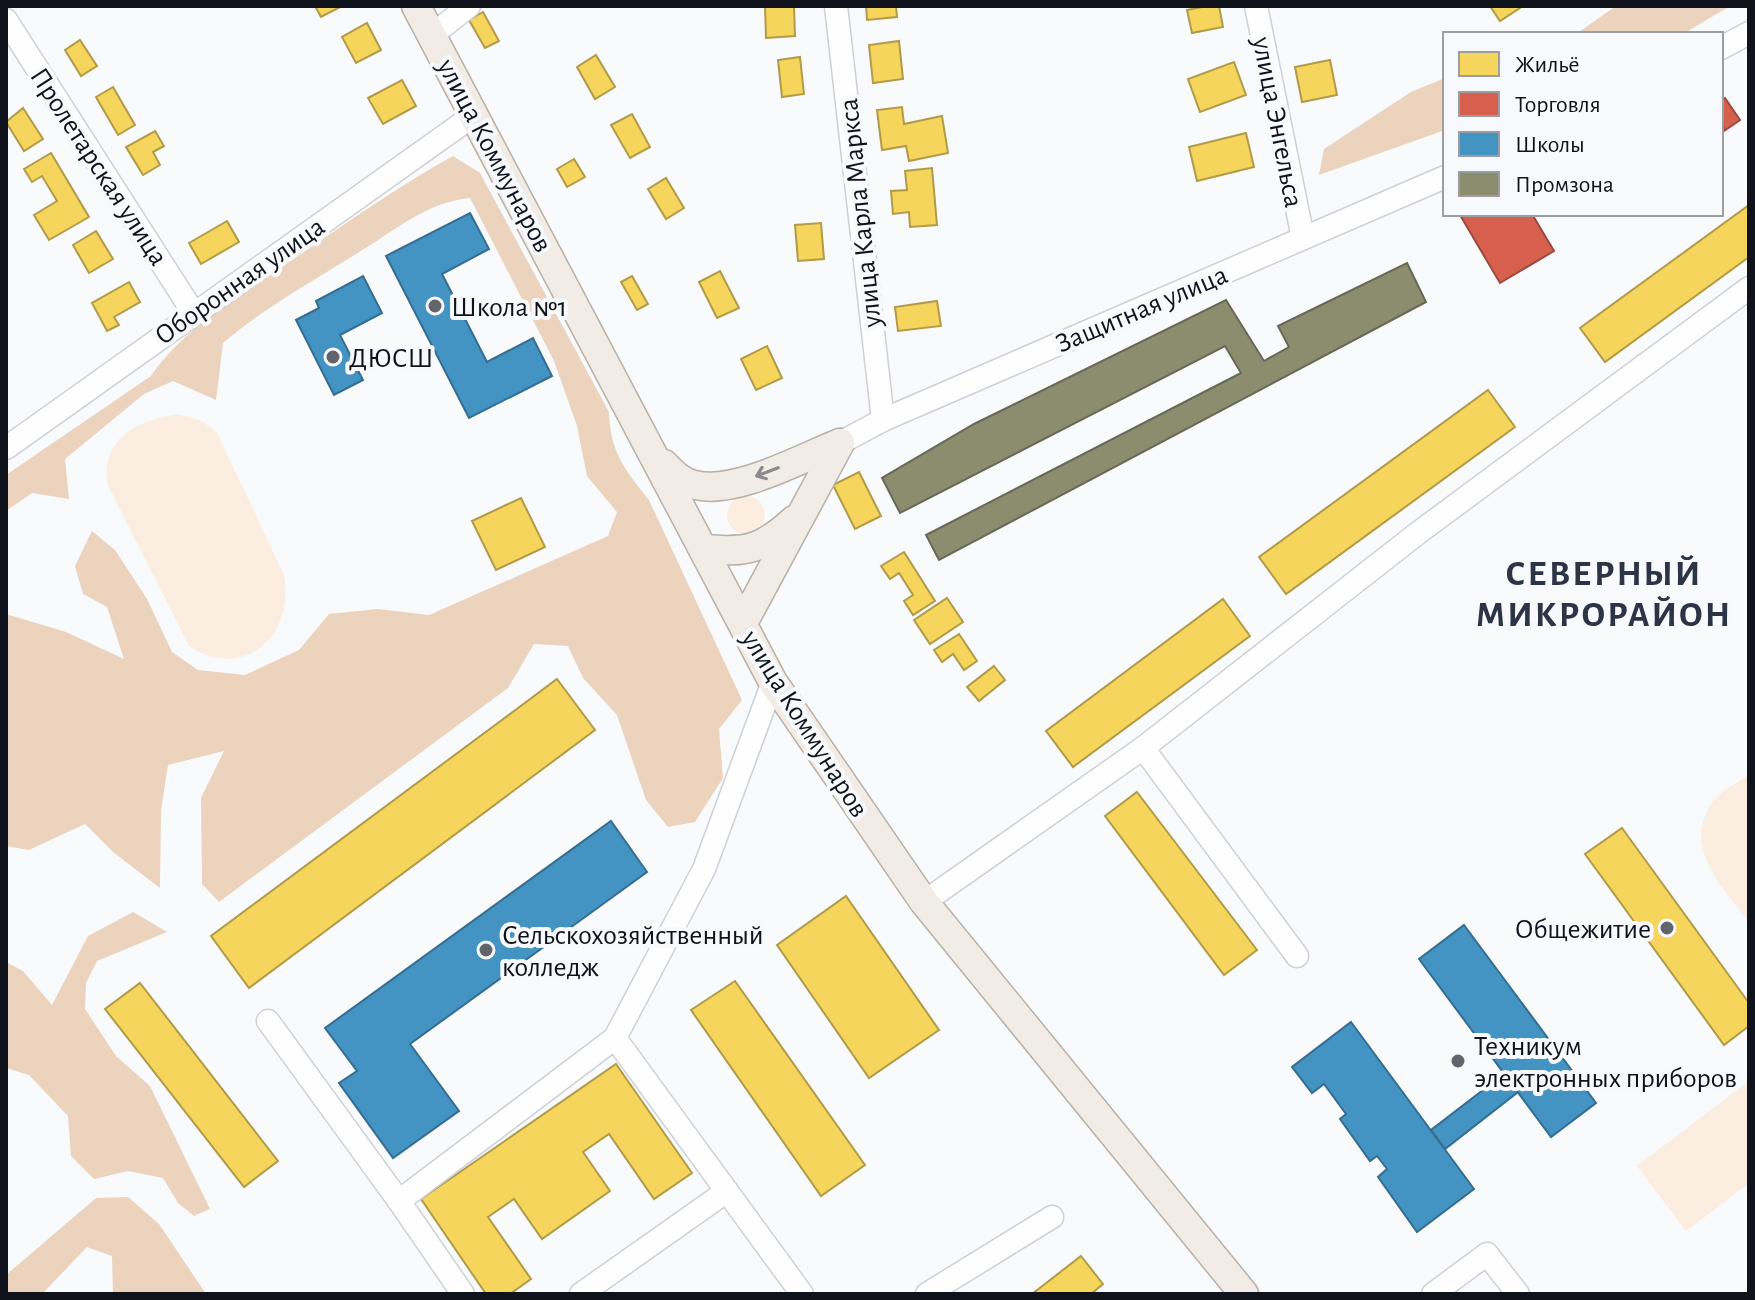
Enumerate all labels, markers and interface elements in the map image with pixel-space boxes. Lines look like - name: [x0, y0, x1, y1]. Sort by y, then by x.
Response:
- legend: [1443, 32, 1723, 216]
- street label: улица Энгельса: [1247, 34, 1307, 210]
- text: Жильё: [1515, 53, 1580, 77]
- street label: улица Коммунаров: [431, 54, 557, 257]
- street label: Пролетарская улица: [24, 63, 173, 271]
- text: Торговля: [1515, 93, 1601, 117]
- street label: улица Карла Маркса: [835, 97, 887, 330]
- text: Школы: [1515, 133, 1585, 157]
- text: Промзона: [1515, 173, 1614, 197]
- street label: Оборонная улица: [150, 213, 330, 351]
- street label: Защитная улица: [1052, 261, 1232, 359]
- place label: Школа №1: [451, 294, 567, 322]
- marker: Школа №1: [426, 297, 444, 315]
- place label: ДЮСШ: [349, 345, 434, 373]
- marker: ДЮСШ: [324, 348, 342, 366]
- one-way arrow: [755, 466, 780, 480]
- district label: СЕВЕРНЫЙ МИКРОРАЙОН: [1476, 555, 1732, 633]
- street label: улица Коммунаров: [735, 625, 873, 822]
- place label: Общежитие: [1515, 916, 1651, 944]
- marker: Общежитие: [1658, 919, 1676, 937]
- place label: Сельскохозяйственный колледж: [502, 922, 764, 982]
- marker: Сельскохозяйственный колледж: [477, 941, 495, 959]
- place label: Техникум электронных приборов: [1474, 1033, 1737, 1093]
- marker: Техникум электронных приборов: [1449, 1052, 1467, 1070]

